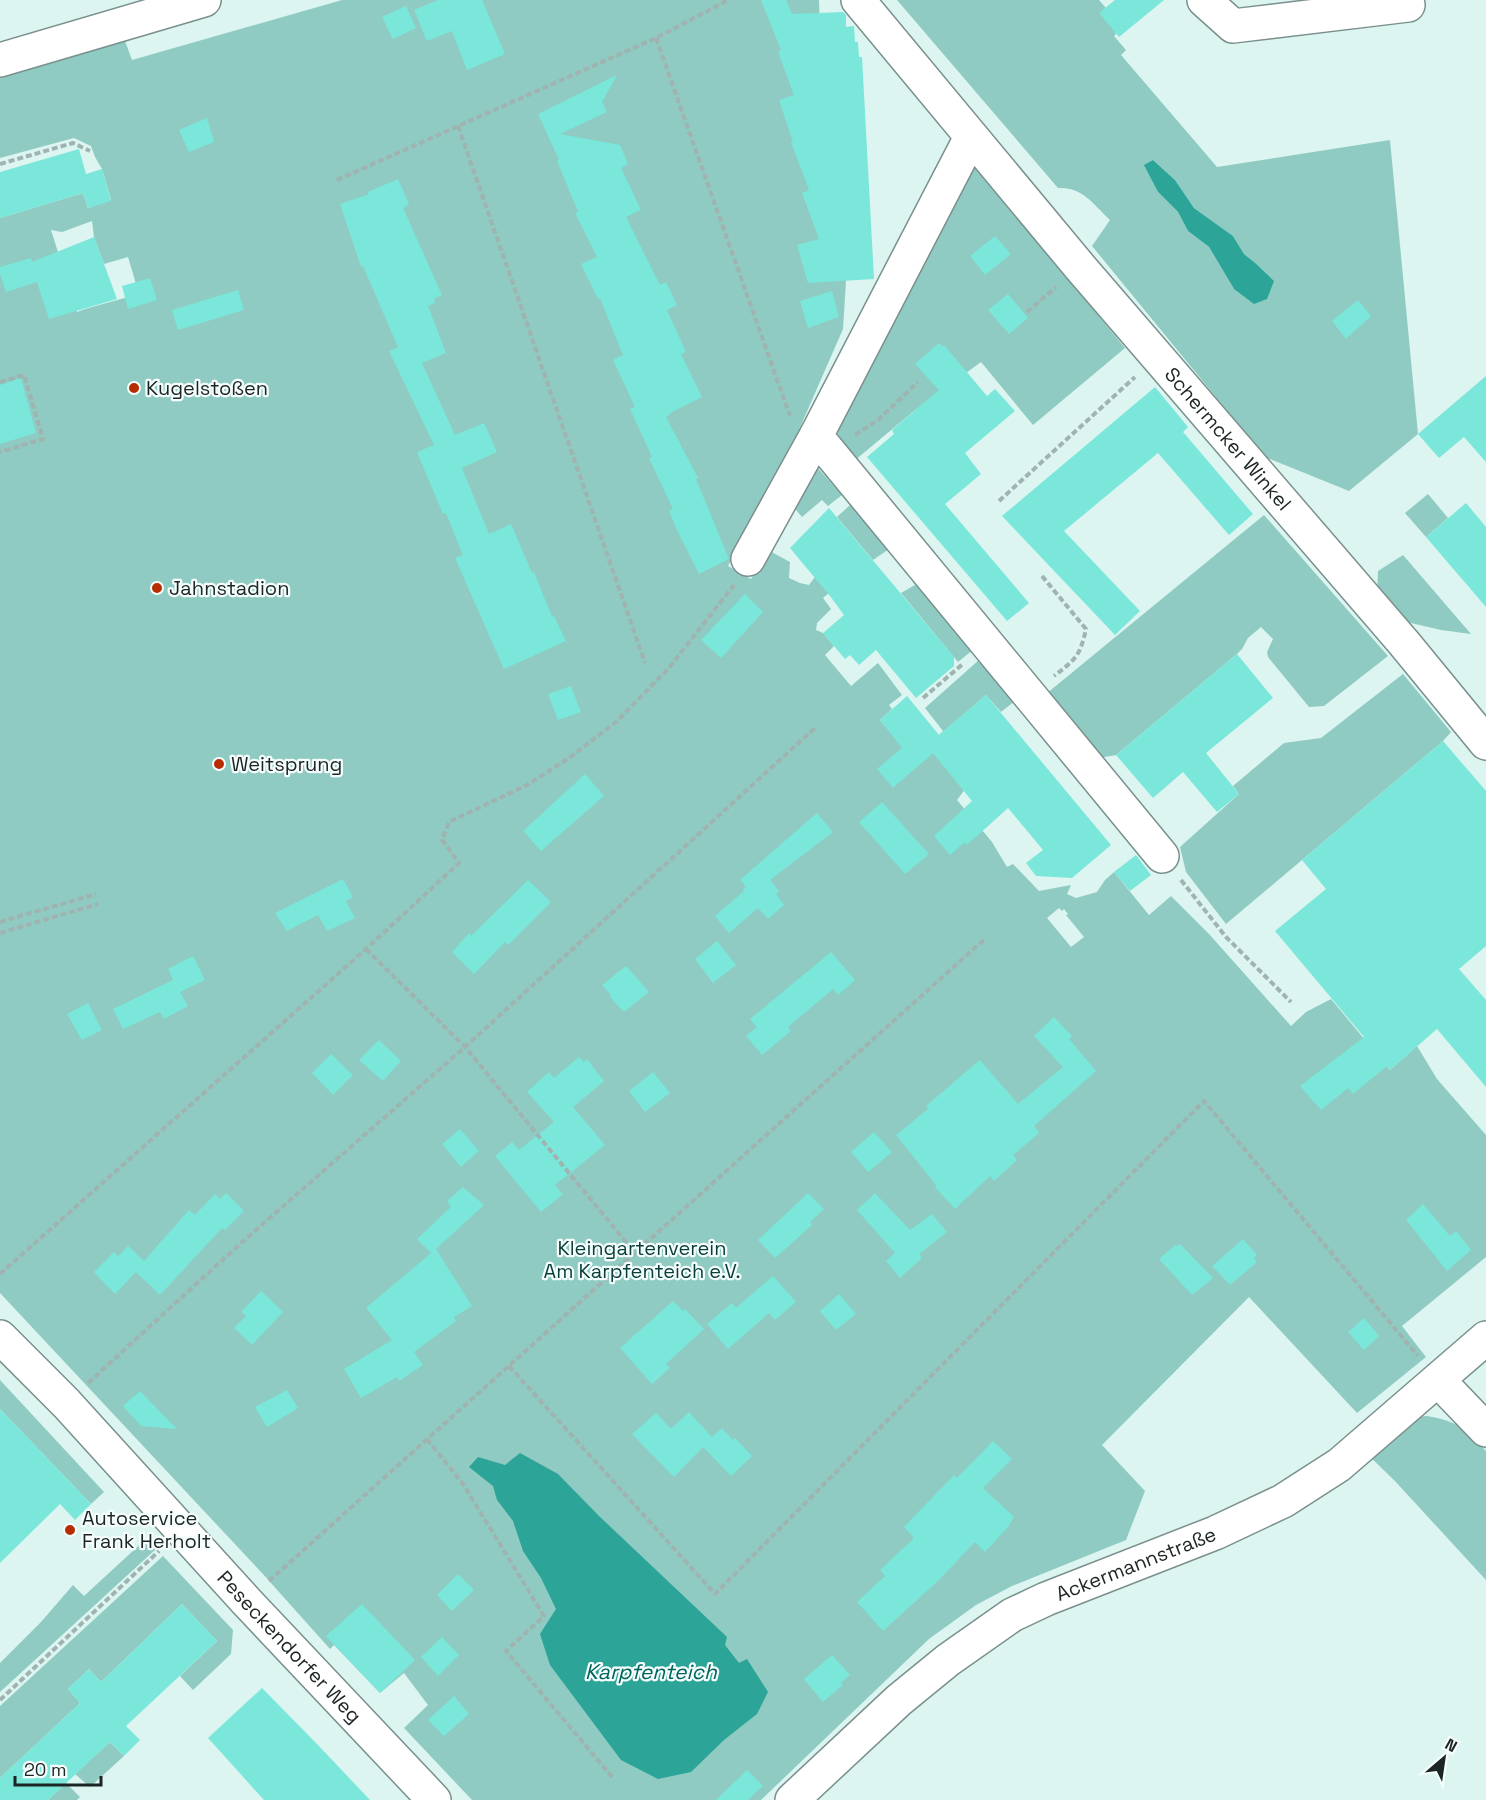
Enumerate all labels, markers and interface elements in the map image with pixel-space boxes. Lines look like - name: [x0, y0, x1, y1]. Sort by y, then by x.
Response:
- street label: Schermcker Winkel: [1159, 362, 1297, 516]
- place label: Kugelstoßen: [146, 375, 268, 401]
- marker: Kugelstoßen: [127, 381, 141, 395]
- place label: Jahnstadion: [169, 575, 289, 601]
- marker: Jahnstadion: [150, 581, 164, 595]
- place label: Weitsprung: [231, 751, 342, 777]
- marker: Weitsprung: [212, 757, 226, 771]
- park label: Kleingartenverein Am Karpfenteich e.V.: [544, 1235, 740, 1284]
- place label: Autoservice Frank Herholt: [82, 1505, 211, 1554]
- street label: Ackermannstraße: [1052, 1521, 1220, 1607]
- marker: Autoservice Frank Herholt: [63, 1523, 77, 1537]
- street label: Peseckendorfer Weg: [212, 1565, 367, 1728]
- water label: Karpfenteich: [585, 1658, 718, 1685]
- north arrow: [1414, 1728, 1474, 1788]
- text: N: [1441, 1734, 1461, 1757]
- scale bar: [15, 1749, 100, 1787]
- text: 20 m: [24, 1758, 67, 1781]

